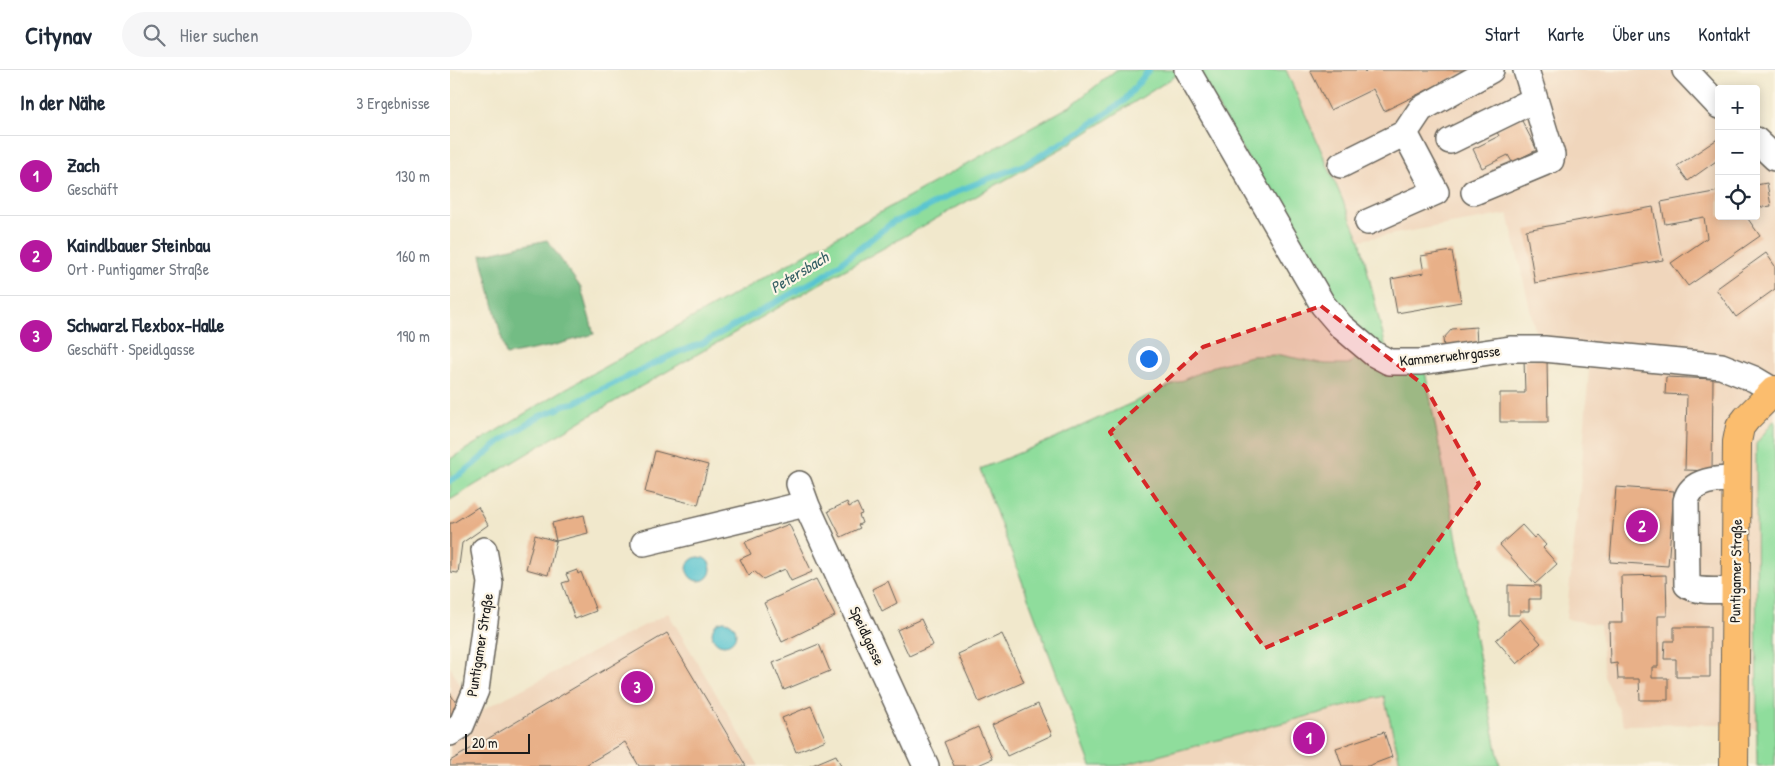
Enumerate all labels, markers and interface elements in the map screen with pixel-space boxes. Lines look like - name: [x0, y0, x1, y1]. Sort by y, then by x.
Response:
- search box: [122, 12, 472, 57]
- text: Citynav: [25, 19, 92, 51]
- icon: search: [140, 21, 168, 49]
- text: Hier suchen: [180, 22, 259, 48]
- text: Start: [1485, 22, 1520, 47]
- text: Karte: [1548, 22, 1584, 47]
- text: Über uns: [1612, 22, 1670, 47]
- text: Kontakt: [1698, 22, 1750, 47]
- map controls: [1715, 85, 1760, 220]
- button: +: [1715, 85, 1760, 130]
- text: In der Nähe: [20, 88, 105, 117]
- text: 3 Ergebnisse: [356, 92, 430, 114]
- button: −: [1715, 130, 1760, 175]
- text: Zach: [67, 152, 99, 178]
- text: 1: [33, 165, 39, 187]
- text: 130 m: [395, 165, 430, 187]
- button: locate: [1715, 175, 1760, 220]
- text: Geschäft: [67, 178, 118, 200]
- text: Kaindlbauer Steinbau: [67, 232, 210, 258]
- text: 2: [32, 245, 40, 267]
- text: 160 m: [396, 245, 430, 267]
- water label: Petersbach: [766, 245, 833, 298]
- text: Ort · Puntigamer Straße: [67, 258, 209, 280]
- text: Schwarzl Flexbox-Halle: [67, 312, 224, 338]
- text: 3: [32, 325, 40, 347]
- text: 190 m: [397, 325, 430, 347]
- text: Geschäft · Speidlgasse: [67, 338, 195, 360]
- street label: Kammerwehrgasse: [1399, 340, 1501, 371]
- your location: [1136, 346, 1162, 372]
- pin: 2: [1626, 507, 1658, 545]
- street label: Puntigamer Straße: [1724, 519, 1747, 623]
- street label: Puntigamer Straße: [461, 592, 498, 698]
- street label: Speidlgasse: [845, 603, 890, 669]
- pin: 3: [621, 668, 653, 706]
- pin: 1: [1293, 719, 1325, 757]
- scale bar: [465, 731, 530, 754]
- text: 20 m: [472, 733, 498, 752]

